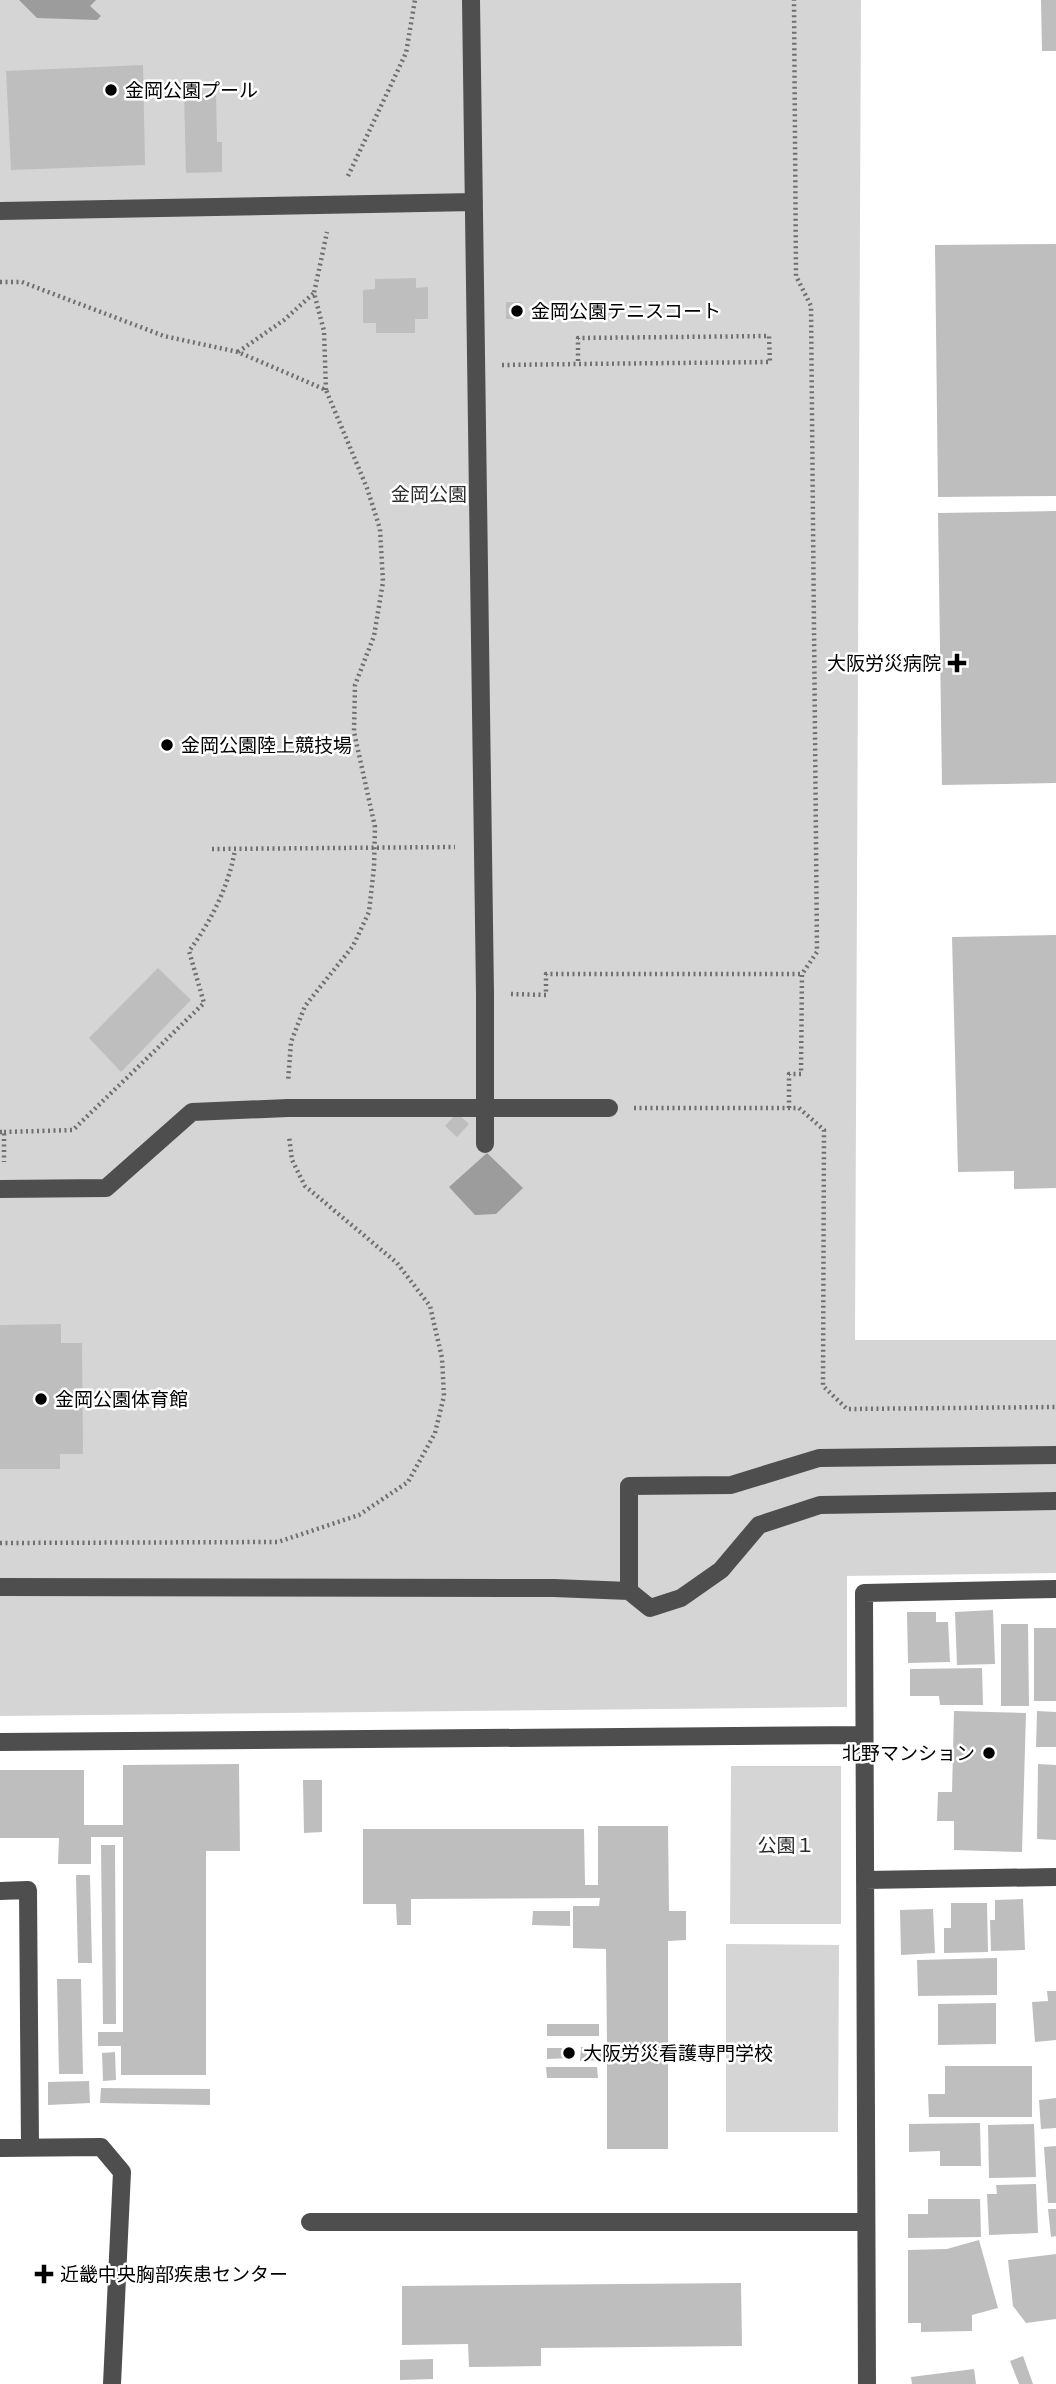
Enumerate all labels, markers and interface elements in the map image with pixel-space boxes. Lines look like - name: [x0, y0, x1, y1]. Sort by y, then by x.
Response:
- place label: 金岡公園プール: [125, 77, 258, 103]
- marker: 金岡公園プール: [103, 82, 119, 98]
- place label: 金岡公園テニスコート: [531, 298, 721, 324]
- marker: 金岡公園テニスコート: [509, 303, 525, 319]
- park label: 金岡公園: [391, 481, 467, 507]
- place label: 大阪労災病院: [827, 650, 941, 676]
- marker: 大阪労災病院: [947, 653, 967, 673]
- place label: 金岡公園陸上競技場: [181, 732, 352, 758]
- marker: 金岡公園陸上競技場: [159, 737, 175, 753]
- place label: 金岡公園体育館: [55, 1386, 188, 1412]
- marker: 金岡公園体育館: [33, 1391, 49, 1407]
- place label: 北野マンション: [842, 1740, 975, 1766]
- marker: 北野マンション: [981, 1745, 997, 1761]
- park label: 公園１: [757, 1832, 815, 1858]
- place label: 大阪労災看護専門学校: [583, 2040, 773, 2066]
- marker: 大阪労災看護専門学校: [561, 2045, 577, 2061]
- place label: 近畿中央胸部疾患センター: [60, 2261, 288, 2287]
- marker: 近畿中央胸部疾患センター: [34, 2264, 54, 2284]

